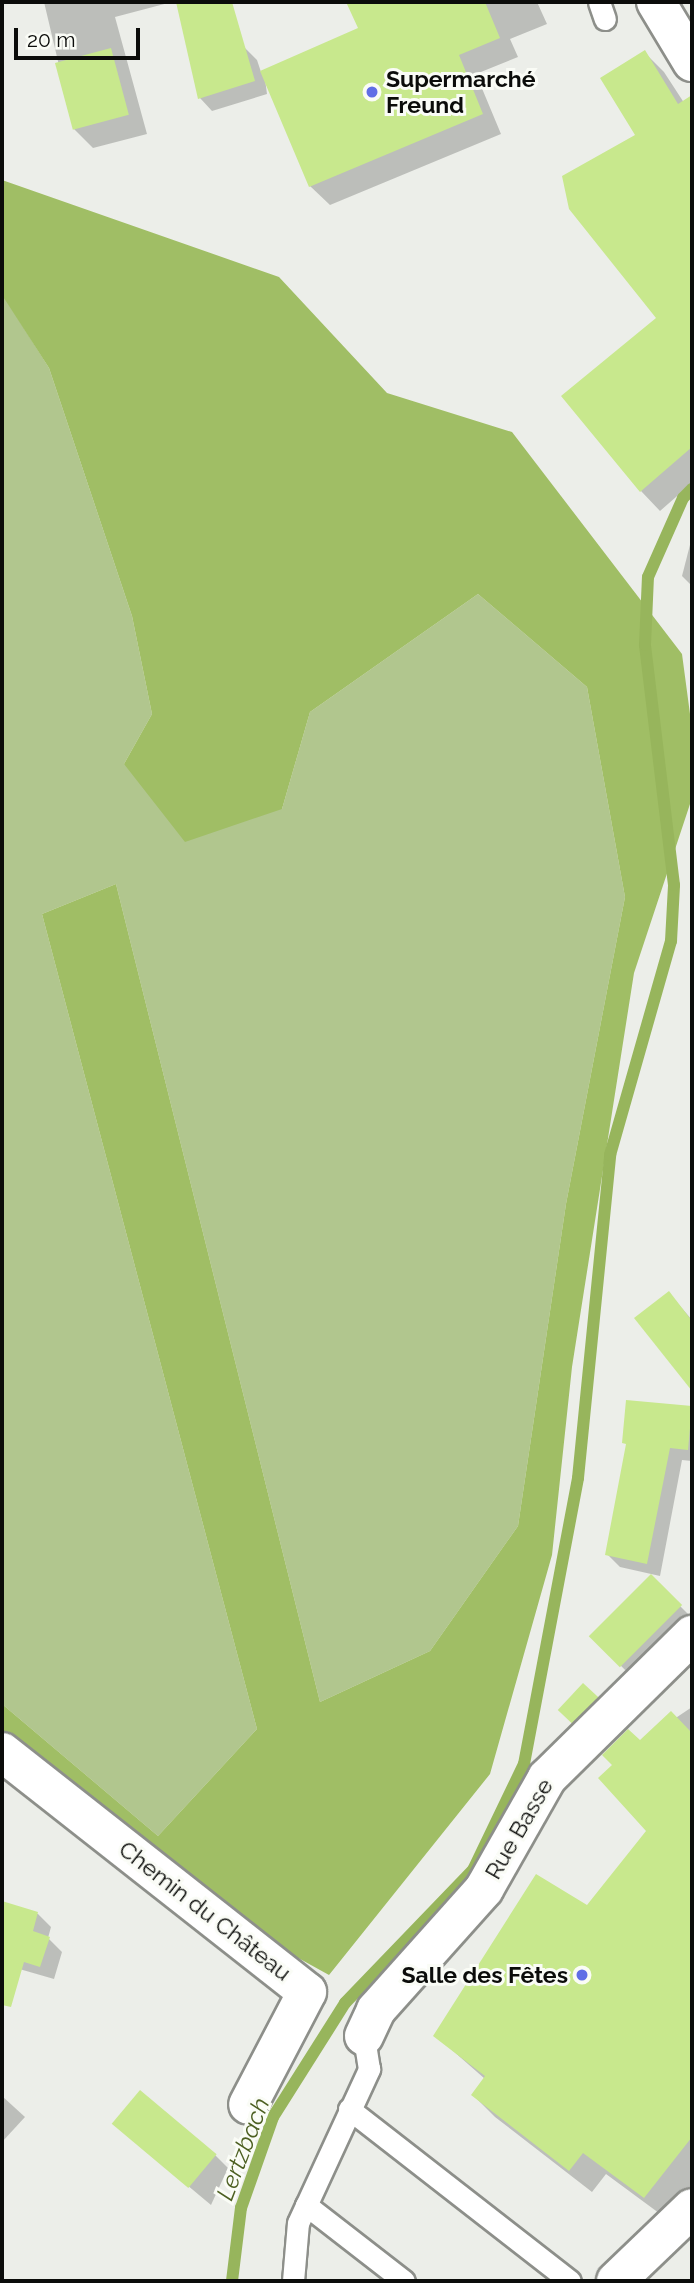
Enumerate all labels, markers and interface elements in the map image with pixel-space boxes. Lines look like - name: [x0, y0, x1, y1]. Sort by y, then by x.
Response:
- scale bar: [18, 14, 144, 58]
- text: 20 m: [27, 27, 75, 52]
- place label: Supermarché Freund: [386, 65, 536, 119]
- marker: Supermarché Freund: [364, 84, 380, 100]
- street label: Rue Basse: [479, 1774, 559, 1884]
- street label: Chemin du Château: [113, 1835, 297, 1987]
- place label: Salle des Fêtes: [401, 1961, 568, 1989]
- marker: Salle des Fêtes: [574, 1967, 590, 1983]
- water label: Lertzbach: [210, 2094, 276, 2204]

